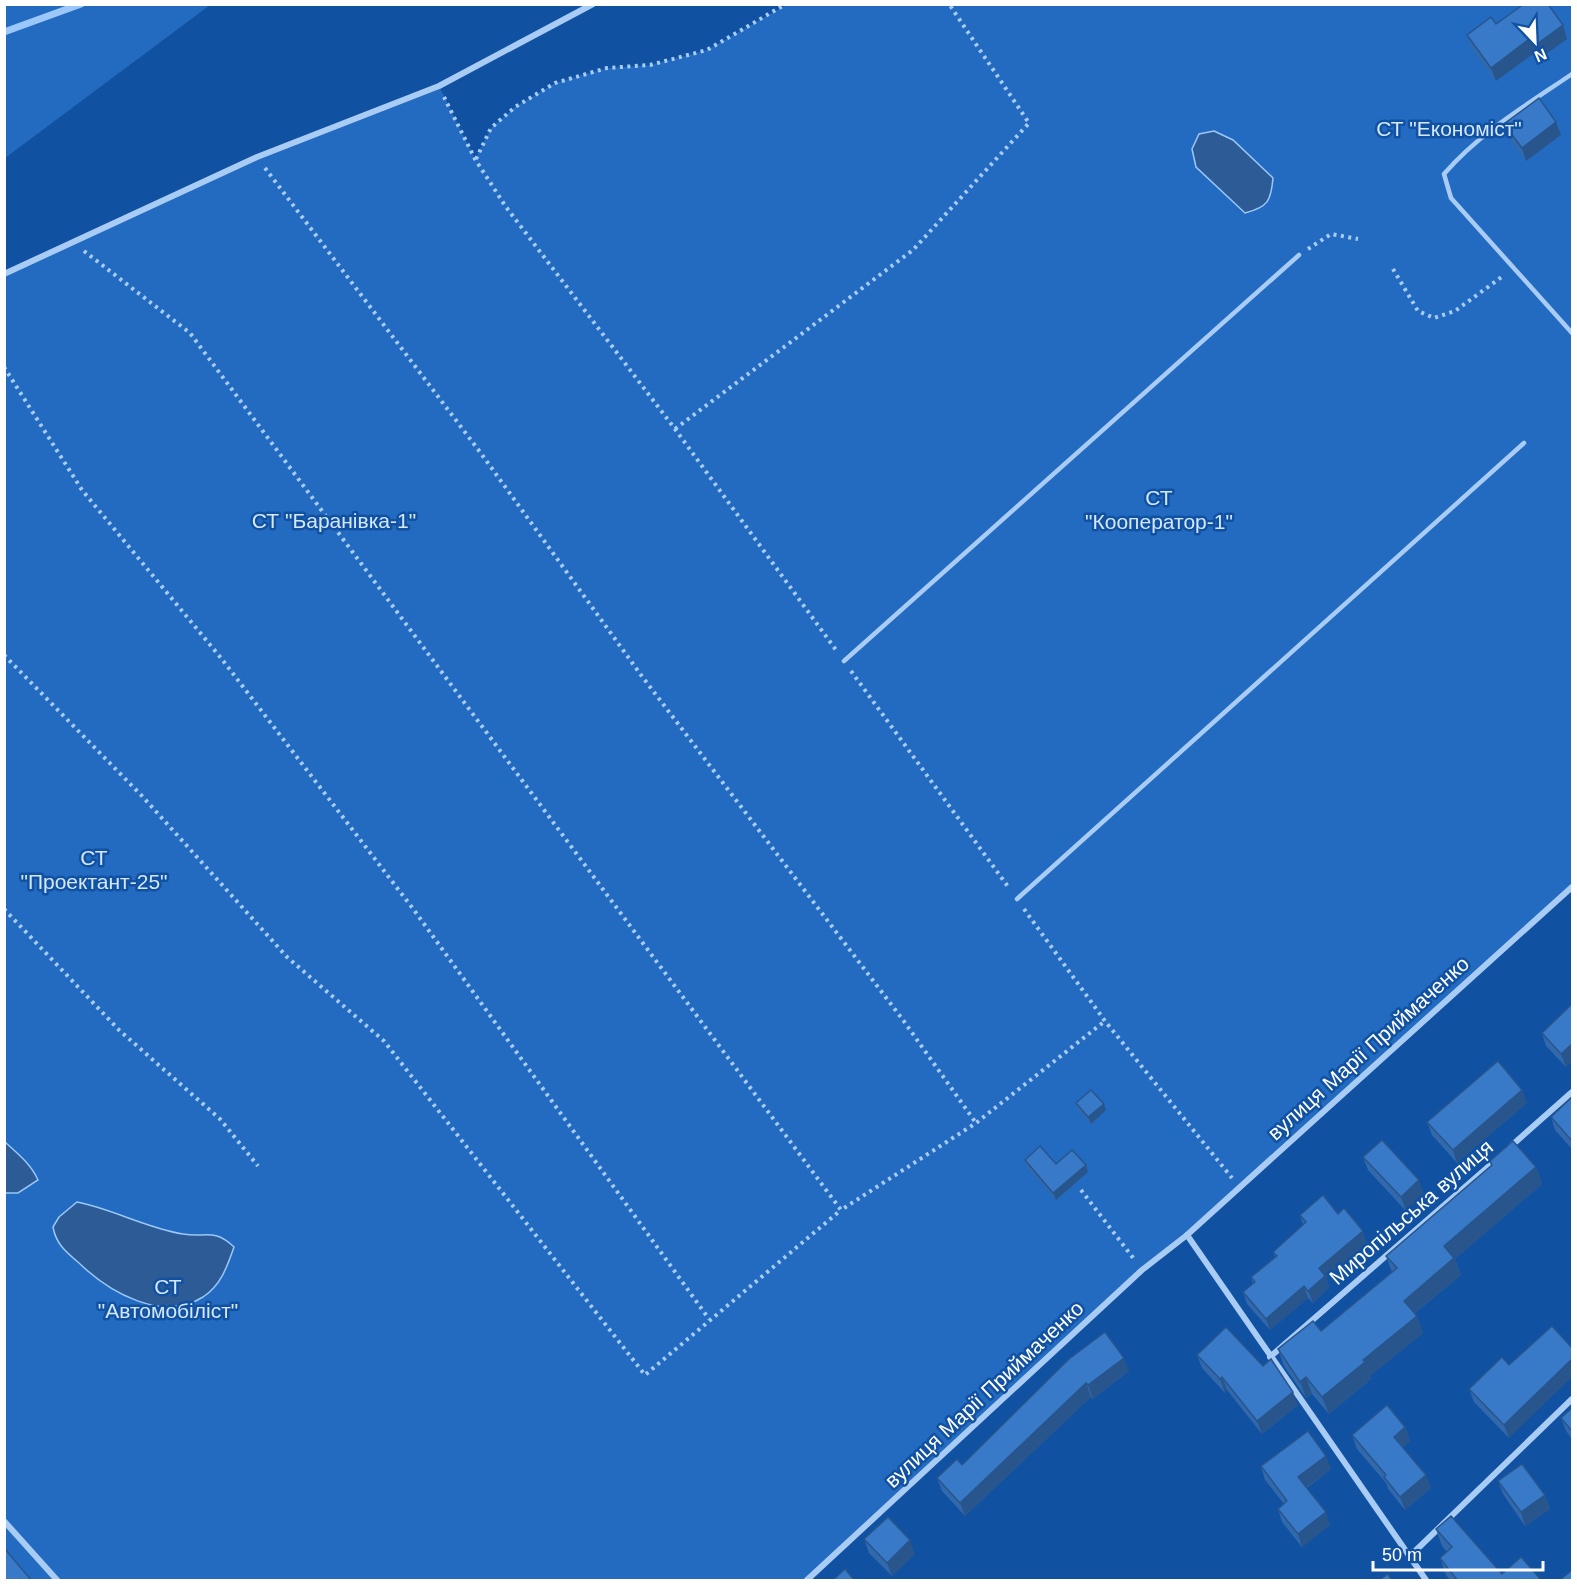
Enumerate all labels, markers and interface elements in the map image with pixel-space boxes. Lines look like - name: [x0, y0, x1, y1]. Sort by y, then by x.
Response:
- north arrow: [1505, 12, 1565, 72]
- text: N: [1532, 45, 1549, 65]
- park label: СТ "Економіст": [1376, 117, 1522, 140]
- park label: СТ "Кооператор-1": [1085, 486, 1233, 533]
- park label: СТ "Баранівка-1": [252, 509, 416, 532]
- park label: СТ "Проектант-25": [20, 846, 168, 893]
- street label: вулиця Марії Приймаченко: [1263, 952, 1473, 1144]
- street label: Миропільська вулиця: [1325, 1135, 1497, 1289]
- park label: СТ "Автомобіліст": [98, 1275, 238, 1322]
- street label: вулиця Марії Приймаченко: [880, 1296, 1088, 1492]
- scale bar: [1373, 1534, 1542, 1572]
- text: 50 m: [1382, 1545, 1422, 1565]

